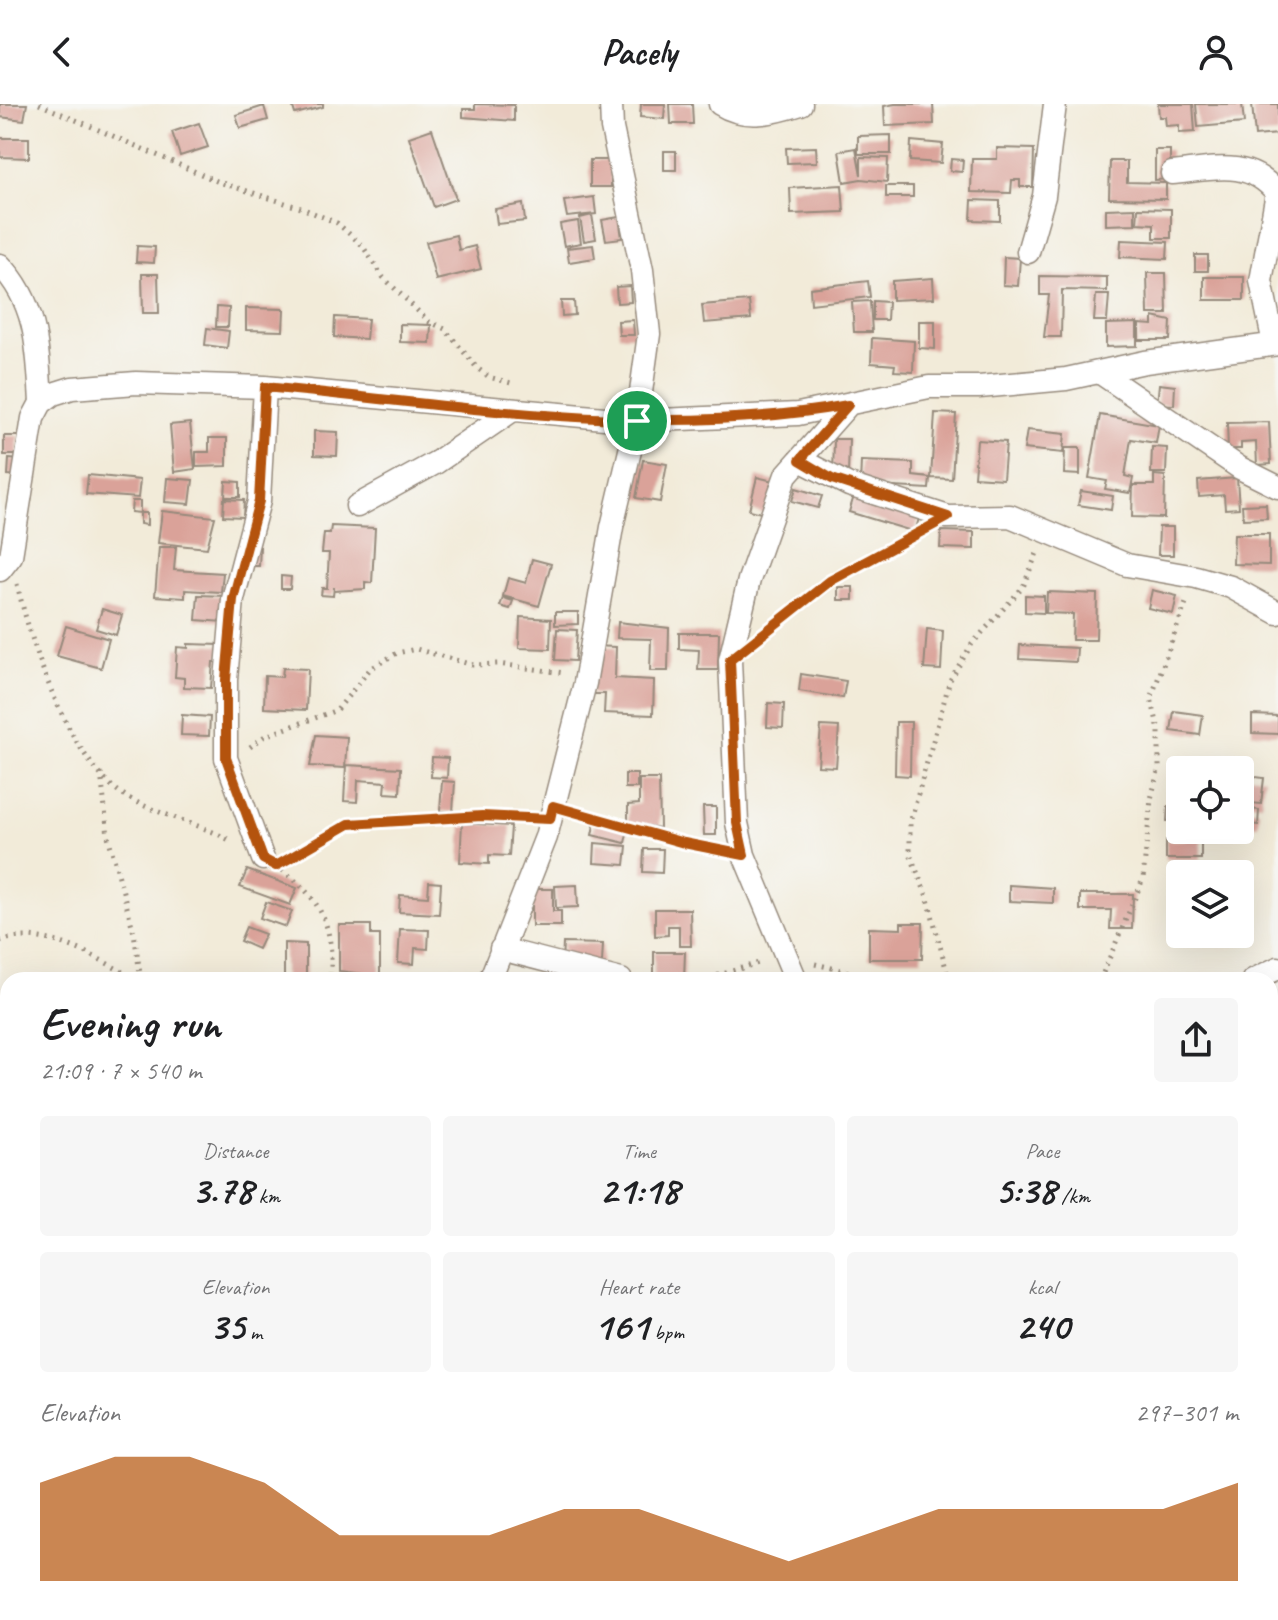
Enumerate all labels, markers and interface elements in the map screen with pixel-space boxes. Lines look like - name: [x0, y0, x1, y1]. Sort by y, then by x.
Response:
- text: Pacely: [601, 29, 677, 75]
- icon: back: [40, 30, 84, 74]
- icon: person: [1194, 30, 1238, 74]
- pin: [603, 387, 671, 455]
- icon: arrive: [615, 399, 659, 443]
- map controls: [1166, 756, 1254, 948]
- button: locate: [1166, 756, 1254, 844]
- button: layers: [1166, 860, 1254, 948]
- text: Evening run: [40, 996, 220, 1051]
- button: share: [1154, 998, 1238, 1082]
- text: 21:09 · 7 × 540 m: [40, 1054, 201, 1087]
- text: Distance: [203, 1137, 268, 1165]
- text: Time: [622, 1137, 656, 1165]
- text: Pace: [1025, 1137, 1059, 1165]
- text: 3.78: [191, 1165, 253, 1215]
- text: 21:18: [599, 1165, 679, 1215]
- text: 5:38: [995, 1165, 1056, 1215]
- text: km: [253, 1182, 280, 1210]
- text: /km: [1056, 1182, 1090, 1210]
- text: Elevation: [202, 1273, 270, 1301]
- text: Heart rate: [599, 1273, 679, 1301]
- text: kcal: [1028, 1273, 1057, 1301]
- text: 35: [209, 1301, 245, 1351]
- text: 161: [594, 1301, 649, 1351]
- text: 240: [1015, 1301, 1069, 1351]
- text: m: [245, 1318, 262, 1346]
- text: bpm: [649, 1318, 684, 1346]
- text: Elevation: [40, 1396, 120, 1429]
- text: 297–301 m: [1135, 1396, 1238, 1429]

